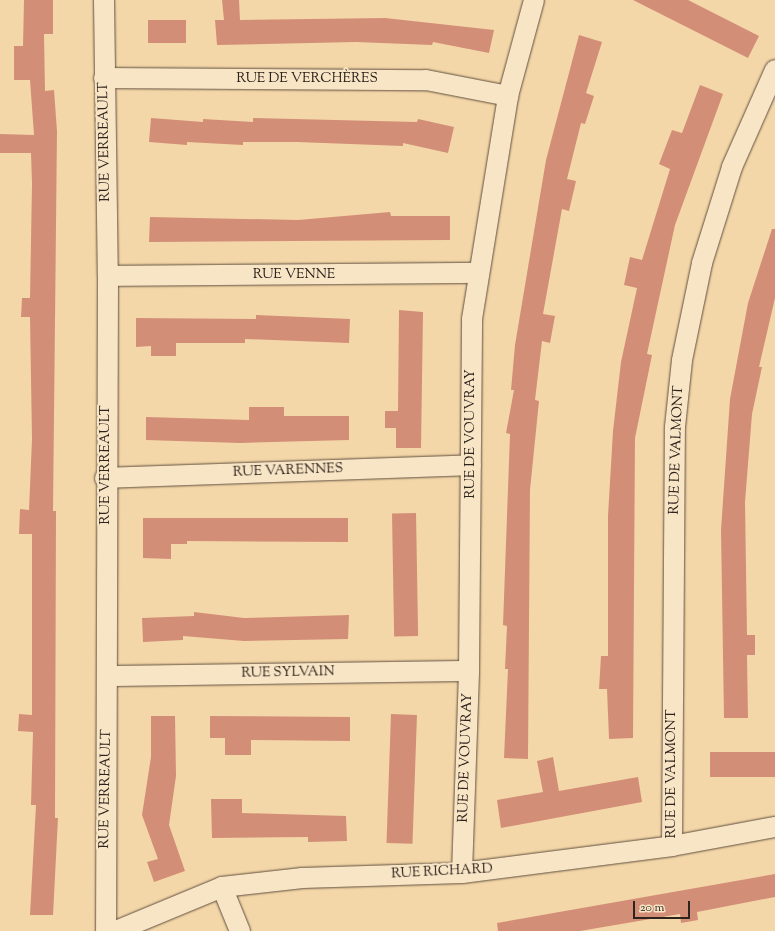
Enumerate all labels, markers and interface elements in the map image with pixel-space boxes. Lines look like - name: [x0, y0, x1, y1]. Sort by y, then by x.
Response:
- street label: RUE DE VERCHÈRES: [236, 71, 378, 87]
- street label: RUE VERREAULT: [96, 82, 114, 202]
- street label: RUE VENNE: [253, 267, 335, 283]
- street label: RUE DE VOUVRAY: [463, 369, 479, 499]
- street label: RUE DE VALMONT: [666, 385, 688, 515]
- street label: RUE VERREAULT: [98, 405, 114, 525]
- street label: RUE VARENNES: [233, 461, 343, 481]
- street label: RUE SYLVAIN: [241, 664, 335, 682]
- street label: RUE DE VOUVRAY: [455, 693, 477, 823]
- street label: RUE DE VALMONT: [664, 709, 680, 839]
- street label: RUE VERREAULT: [97, 729, 115, 849]
- street label: RUE RICHARD: [391, 861, 493, 883]
- scale bar: [635, 893, 692, 919]
- text: 20 m: [640, 899, 664, 917]

